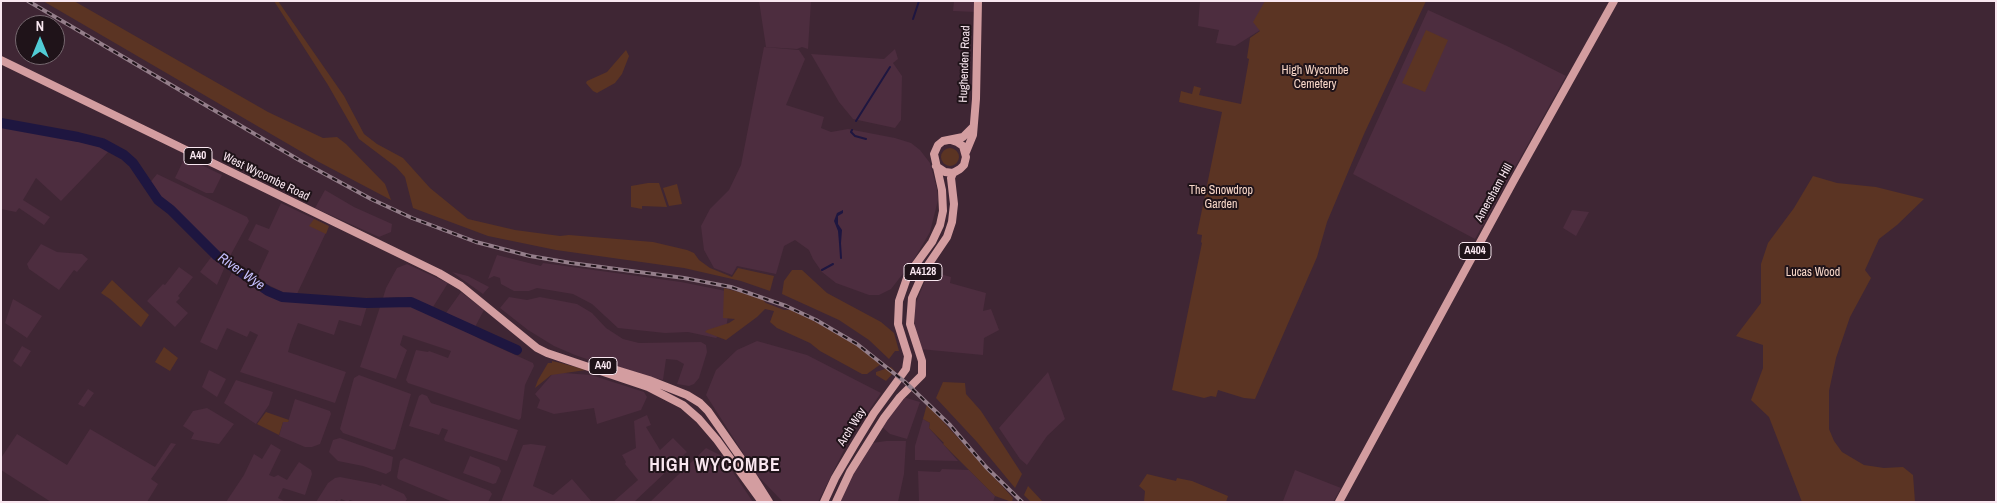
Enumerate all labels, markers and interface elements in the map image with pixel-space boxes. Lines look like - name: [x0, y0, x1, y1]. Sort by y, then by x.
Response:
- north arrow: [15, 15, 65, 65]
- text: N: [36, 17, 44, 35]
- street label: Hughenden Road: [956, 25, 974, 103]
- park label: High Wycombe Cemetery: [1281, 64, 1349, 92]
- road number: A40: [184, 148, 212, 164]
- street label: West Wycombe Road: [220, 150, 312, 204]
- street label: Amersham Hill: [1472, 161, 1516, 225]
- park label: The Snowdrop Garden: [1189, 184, 1253, 212]
- road number: A404: [1459, 242, 1491, 260]
- water label: River Wye: [214, 250, 268, 294]
- road number: A4128: [904, 264, 942, 280]
- park label: Lucas Wood: [1786, 266, 1840, 280]
- road number: A40: [589, 358, 617, 374]
- street label: Arch Way: [835, 405, 869, 449]
- district label: HIGH WYCOMBE: [648, 455, 782, 477]

